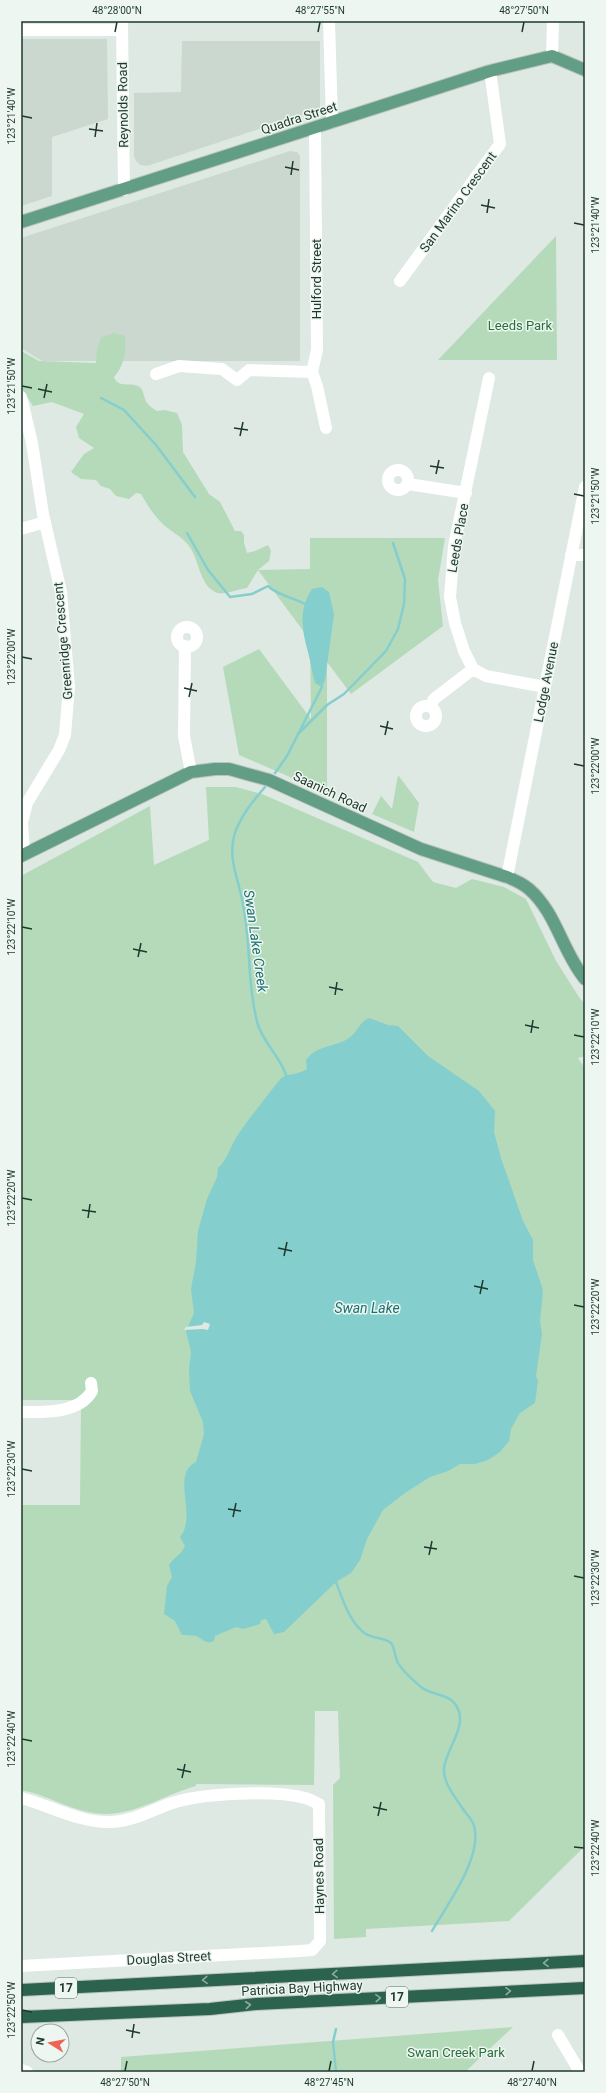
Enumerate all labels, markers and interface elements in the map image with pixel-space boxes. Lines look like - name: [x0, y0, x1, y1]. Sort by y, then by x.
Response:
- text: 48°28'00"N: [92, 5, 142, 16]
- text: 48°27'55"N: [295, 5, 345, 16]
- text: 48°27'50"N: [499, 5, 549, 16]
- street label: Reynolds Road: [115, 62, 131, 148]
- text: 123°21'40"W: [6, 87, 17, 144]
- street label: Quadra Street: [259, 99, 339, 137]
- street label: San Marino Crescent: [417, 149, 499, 255]
- text: 123°21'40"W: [590, 196, 601, 253]
- street label: Hulford Street: [309, 239, 324, 319]
- park label: Leeds Park: [488, 318, 553, 333]
- text: 123°21'50"W: [6, 357, 17, 414]
- text: 123°21'50"W: [590, 467, 601, 524]
- street label: Leeds Place: [445, 502, 471, 574]
- street label: Greenridge Crescent: [50, 582, 76, 700]
- text: 123°22'00"W: [6, 628, 17, 685]
- street label: Lodge Avenue: [531, 640, 561, 724]
- text: 123°22'00"W: [590, 737, 601, 794]
- street label: Saanich Road: [291, 768, 369, 816]
- water label: Swan Lake Creek: [241, 889, 271, 994]
- text: 123°22'10"W: [6, 898, 17, 955]
- text: 123°22'10"W: [590, 1008, 601, 1065]
- text: 123°22'20"W: [6, 1169, 17, 1226]
- text: 123°22'20"W: [590, 1278, 601, 1335]
- water label: Swan Lake: [334, 1300, 400, 1316]
- text: 123°22'30"W: [6, 1440, 17, 1497]
- text: 123°22'30"W: [590, 1549, 601, 1606]
- text: 123°22'40"W: [6, 1710, 17, 1767]
- text: 123°22'40"W: [590, 1819, 601, 1876]
- street label: Haynes Road: [311, 1838, 327, 1914]
- street label: Douglas Street: [126, 1948, 212, 1968]
- one-way arrow: [543, 1959, 549, 1967]
- one-way arrow: [332, 1969, 338, 1978]
- one-way arrow: [202, 1976, 209, 1985]
- street label: Patricia Bay Highway: [241, 1977, 363, 1999]
- road number: 17: [55, 1978, 77, 1998]
- text: 123°22'50"W: [6, 1981, 17, 2038]
- road number: 17: [386, 1987, 408, 2007]
- one-way arrow: [505, 1987, 511, 1996]
- one-way arrow: [375, 1994, 381, 2002]
- one-way arrow: [245, 2001, 251, 2010]
- north arrow: [30, 2023, 70, 2063]
- text: N: [34, 2036, 48, 2046]
- park label: Swan Creek Park: [407, 2045, 505, 2060]
- text: 48°27'50"N: [100, 2077, 150, 2088]
- text: 48°27'45"N: [304, 2077, 354, 2088]
- text: 48°27'40"N: [507, 2077, 557, 2088]

